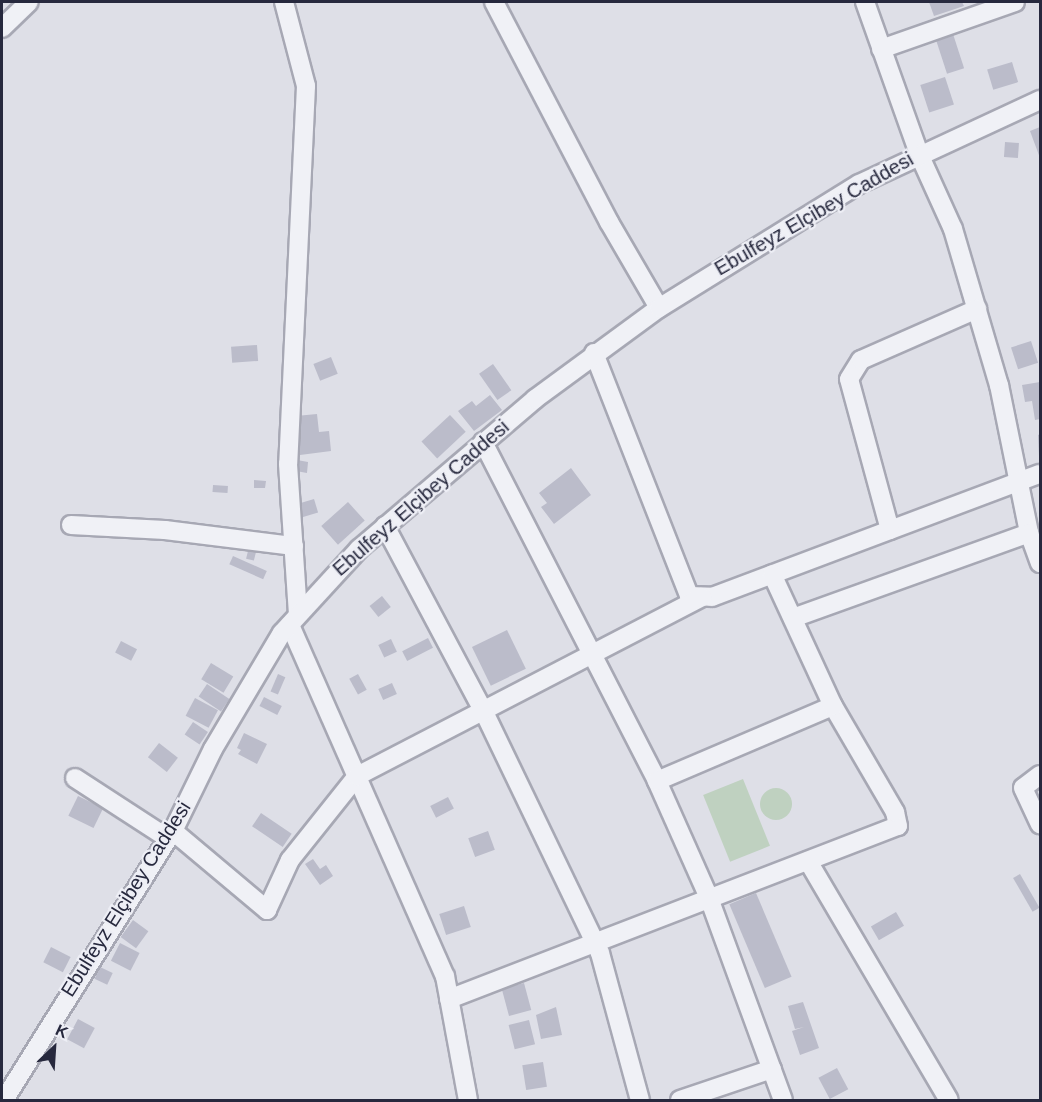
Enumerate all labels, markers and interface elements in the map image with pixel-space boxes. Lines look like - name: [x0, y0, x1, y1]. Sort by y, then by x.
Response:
- street label: Ebulfeyz Elçibey Caddesi: [710, 147, 918, 281]
- street label: Ebulfeyz Elçibey Caddesi: [328, 415, 514, 581]
- street label: Ebulfeyz Elçibey Caddesi: [56, 797, 196, 1001]
- north arrow: [24, 1018, 84, 1078]
- text: K: [53, 1021, 71, 1041]

